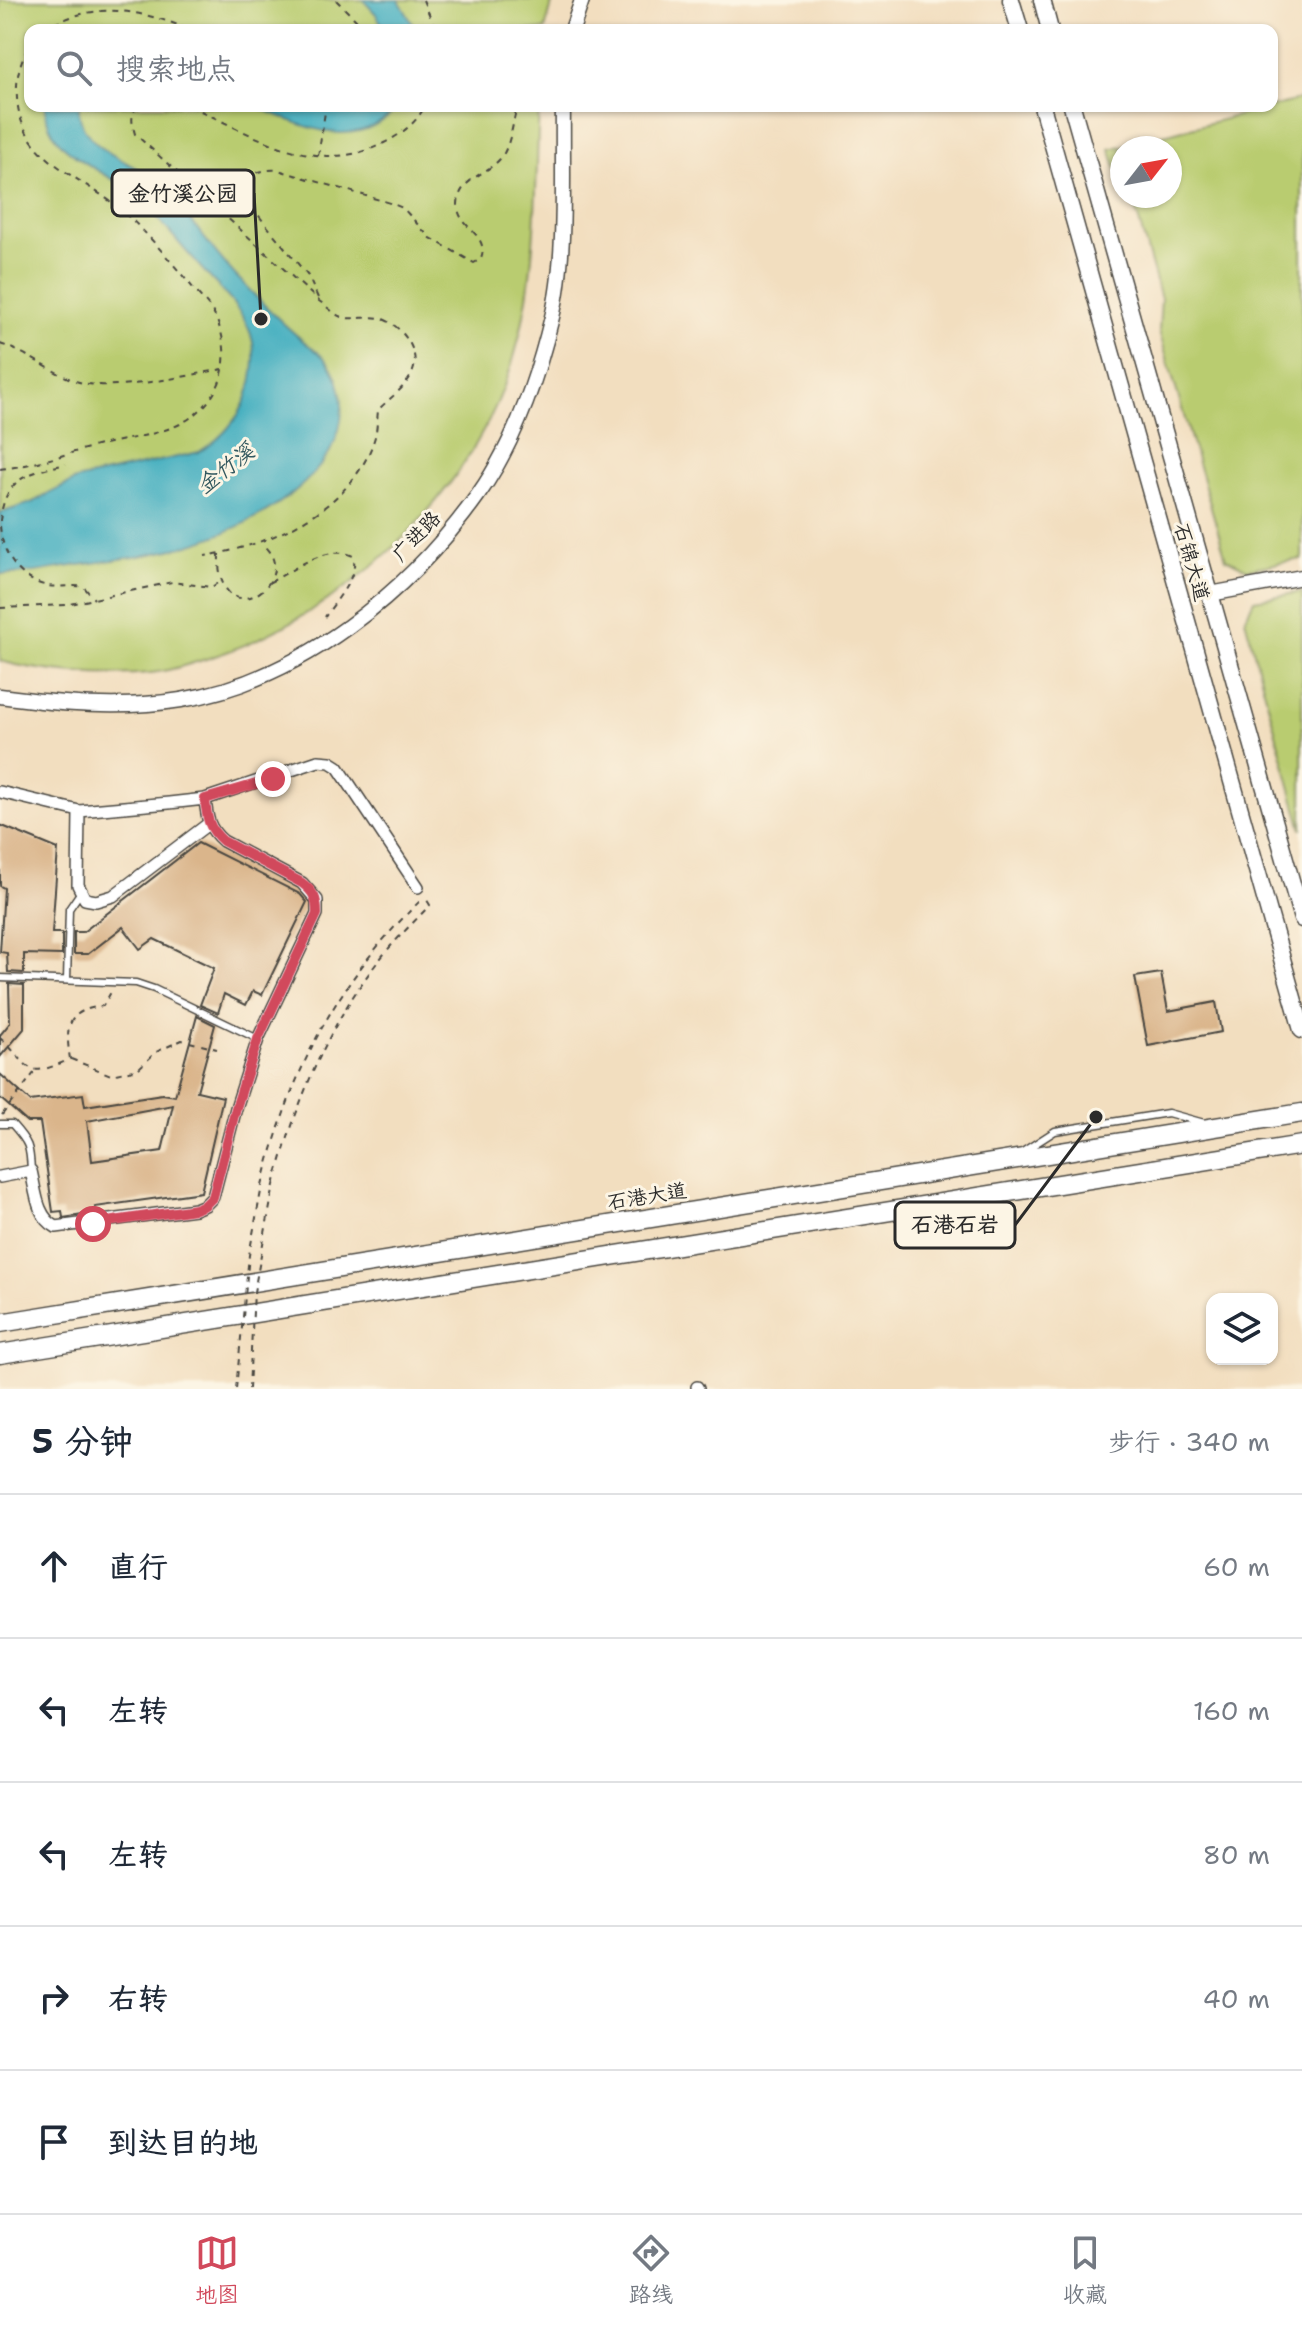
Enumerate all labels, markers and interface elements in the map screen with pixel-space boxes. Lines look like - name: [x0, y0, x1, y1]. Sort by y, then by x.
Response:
- search box: [24, 24, 1278, 112]
- icon: search: [52, 46, 96, 90]
- text: 搜索地点: [116, 48, 236, 89]
- north arrow: [1110, 136, 1182, 208]
- callout: 金竹溪公园: [112, 170, 254, 216]
- text: 金竹溪公园: [128, 179, 238, 208]
- water label: 金竹溪: [190, 436, 261, 500]
- street label: 广进路: [386, 504, 447, 567]
- street label: 石锦大道: [1168, 520, 1216, 604]
- route end: [255, 761, 291, 797]
- street label: 石港大道: [605, 1177, 689, 1215]
- callout: 石港石岩: [895, 1202, 1015, 1248]
- route start: [75, 1206, 111, 1242]
- text: 石港石岩: [911, 1210, 999, 1239]
- map controls: [1206, 1293, 1278, 1365]
- button: layers: [1206, 1293, 1278, 1365]
- text: 5 分钟: [32, 1418, 133, 1464]
- text: 步行 · 340 m: [1108, 1424, 1270, 1459]
- icon: ahead: [32, 1544, 76, 1588]
- text: 直行: [108, 1546, 168, 1587]
- text: 60 m: [1203, 1549, 1270, 1584]
- icon: left: [32, 1688, 76, 1732]
- text: 左转: [108, 1690, 168, 1731]
- text: 160 m: [1193, 1693, 1270, 1728]
- icon: left: [32, 1832, 76, 1876]
- text: 左转: [108, 1834, 168, 1875]
- text: 80 m: [1203, 1837, 1270, 1872]
- icon: right: [32, 1976, 76, 2020]
- text: 右转: [108, 1978, 168, 2019]
- text: 40 m: [1203, 1981, 1270, 2016]
- icon: arrive: [32, 2120, 76, 2164]
- text: 到达目的地: [108, 2122, 258, 2163]
- tab: 地图: [195, 2231, 239, 2309]
- tab: 路线: [629, 2231, 673, 2309]
- tab: 收藏: [1063, 2231, 1107, 2309]

